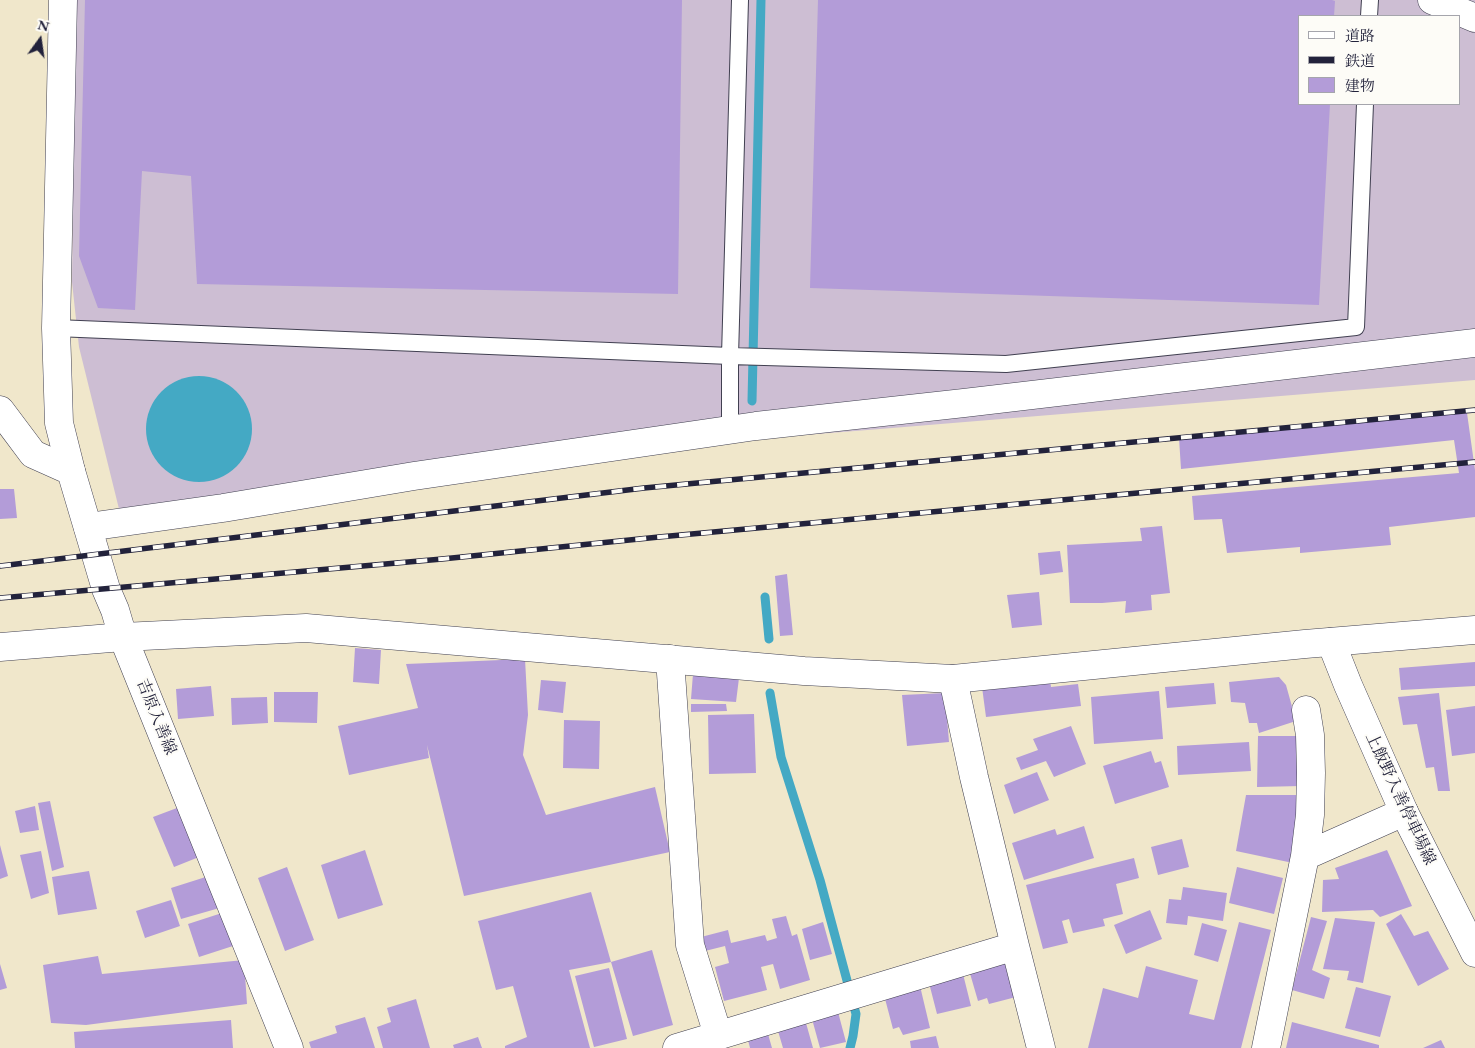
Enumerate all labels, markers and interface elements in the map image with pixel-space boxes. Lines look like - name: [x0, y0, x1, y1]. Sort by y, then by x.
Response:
- north arrow: [15, 15, 65, 65]
- text: N: [36, 15, 51, 36]
- legend: [1298, 15, 1460, 105]
- text: 道路: [1345, 26, 1375, 45]
- text: 鉄道: [1345, 51, 1375, 70]
- text: 建物: [1345, 76, 1375, 95]
- street label: 吉原入善線: [132, 676, 180, 758]
- street label: 上飯野入善停車場線: [1361, 730, 1439, 868]

